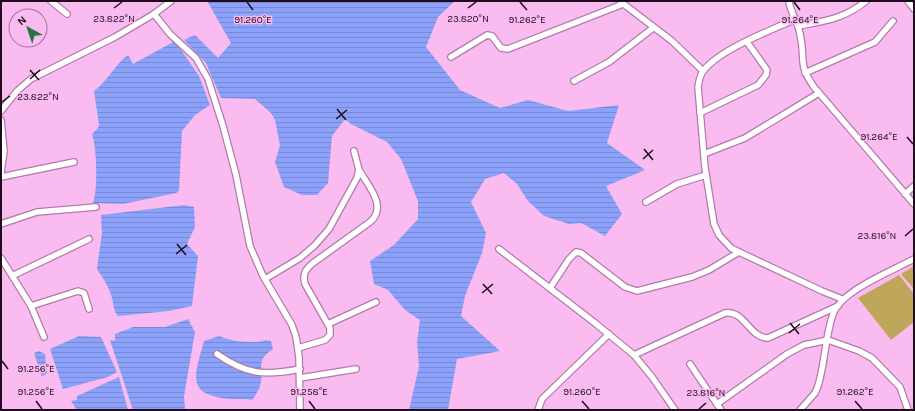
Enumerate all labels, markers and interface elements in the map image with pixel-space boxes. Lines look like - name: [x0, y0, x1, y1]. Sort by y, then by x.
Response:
- north arrow: [8, 8, 48, 48]
- text: N: [15, 13, 29, 28]
- text: 23.822°N: [93, 13, 135, 25]
- text: 23.820°N: [447, 13, 489, 25]
- text: 91.260°E: [234, 14, 272, 26]
- text: 91.262°E: [508, 14, 546, 26]
- text: 91.264°E: [781, 14, 819, 26]
- text: 23.822°N: [17, 91, 59, 103]
- text: 91.264°E: [860, 131, 898, 143]
- text: 23.816°N: [858, 230, 896, 242]
- text: 91.256°E: [17, 363, 55, 375]
- text: 91.256°E: [17, 386, 55, 398]
- text: 91.258°E: [290, 386, 328, 398]
- text: 91.260°E: [563, 386, 601, 398]
- text: 91.262°E: [836, 386, 874, 398]
- text: 23.816°N: [687, 387, 725, 399]

